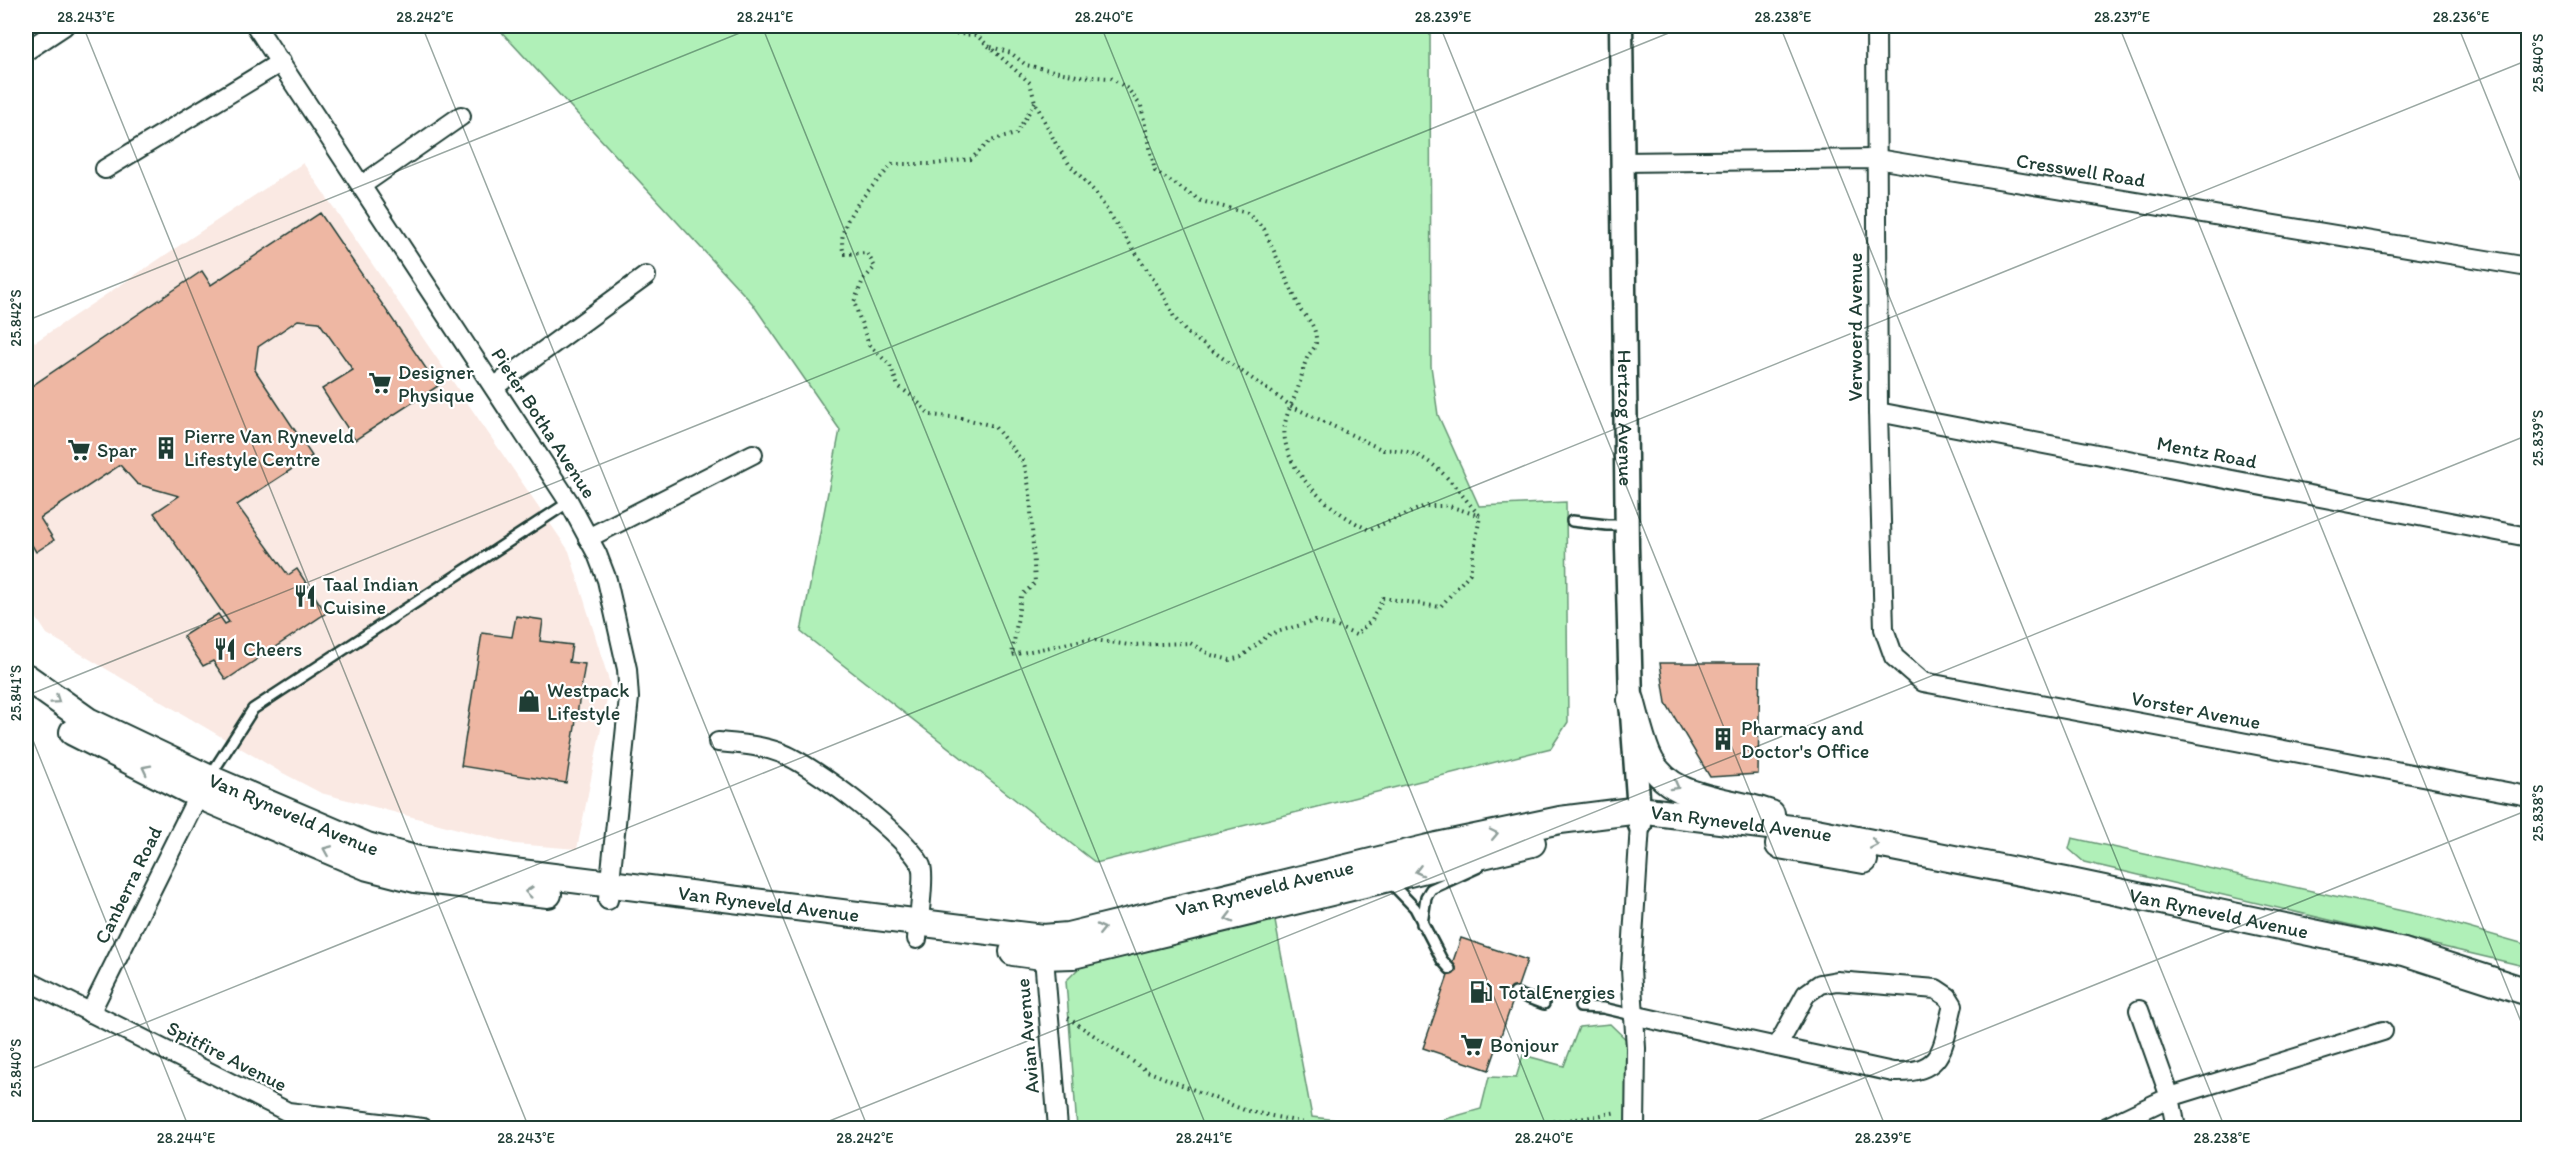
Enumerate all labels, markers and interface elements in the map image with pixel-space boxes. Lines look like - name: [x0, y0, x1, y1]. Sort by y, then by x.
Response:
- text: 28.243°E: [57, 8, 115, 26]
- text: 28.242°E: [396, 8, 454, 26]
- text: 28.241°E: [737, 8, 793, 26]
- text: 28.240°E: [1075, 8, 1133, 26]
- text: 28.239°E: [1415, 8, 1471, 26]
- text: 28.238°E: [1755, 8, 1811, 26]
- text: 28.237°E: [2094, 8, 2150, 26]
- text: 28.236°E: [2433, 8, 2489, 26]
- text: 25.840°S: [2529, 34, 2547, 92]
- street label: Cresswell Road: [2015, 148, 2147, 192]
- street label: Verwoerd Avenue: [1843, 253, 1867, 401]
- text: 25.842°S: [7, 289, 25, 347]
- street label: Pieter Botha Avenue: [486, 343, 602, 503]
- street label: Hertzog Avenue: [1613, 350, 1638, 486]
- place label: Designer Physique: [398, 360, 474, 407]
- supermarket icon: Designer Physique: [367, 370, 393, 396]
- text: 25.839°S: [2529, 410, 2547, 466]
- place label: Pierre Van Ryneveld Lifestyle Centre: [184, 424, 354, 471]
- street label: Mentz Road: [2155, 431, 2259, 473]
- building icon: Pierre Van Ryneveld Lifestyle Centre: [153, 435, 179, 461]
- supermarket icon: Spar: [66, 437, 92, 463]
- place label: Spar: [97, 438, 137, 462]
- place label: Taal Indian Cuisine: [323, 572, 418, 619]
- restaurant icon: Taal Indian Cuisine: [292, 583, 318, 609]
- restaurant icon: Cheers: [212, 636, 238, 662]
- place label: Cheers: [243, 637, 302, 661]
- text: 25.841°S: [7, 665, 25, 721]
- place label: Westpack Lifestyle: [547, 678, 629, 725]
- street label: Vorster Avenue: [2129, 686, 2263, 734]
- shop icon: Westpack Lifestyle: [516, 688, 542, 714]
- one-way arrow: [50, 692, 60, 704]
- place label: Pharmacy and Doctor's Office: [1741, 716, 1869, 763]
- building icon: Pharmacy and Doctor's Office: [1710, 726, 1736, 752]
- one-way arrow: [141, 765, 152, 776]
- street label: Van Ryneveld Avenue: [205, 768, 381, 861]
- one-way arrow: [1669, 779, 1679, 791]
- text: 25.838°S: [2529, 785, 2547, 841]
- street label: Van Ryneveld Avenue: [1649, 800, 1834, 847]
- street label: Canberra Road: [89, 822, 167, 948]
- one-way arrow: [1489, 828, 1499, 841]
- one-way arrow: [1868, 837, 1878, 850]
- one-way arrow: [322, 845, 333, 857]
- street label: Van Ryneveld Avenue: [1173, 855, 1356, 921]
- one-way arrow: [1414, 864, 1424, 877]
- street label: Van Ryneveld Avenue: [677, 880, 861, 927]
- street label: Van Ryneveld Avenue: [2127, 883, 2311, 944]
- one-way arrow: [524, 886, 533, 898]
- one-way arrow: [1225, 910, 1235, 923]
- one-way arrow: [1095, 924, 1105, 937]
- street label: Avian Avenue: [1010, 977, 1044, 1095]
- fuel station icon: TotalEnergies: [1468, 979, 1494, 1005]
- place label: TotalEnergies: [1499, 980, 1615, 1004]
- street label: Spitfire Avenue: [163, 1015, 291, 1097]
- supermarket icon: Bonjour: [1459, 1032, 1485, 1058]
- place label: Bonjour: [1490, 1033, 1559, 1057]
- text: 25.840°S: [7, 1039, 25, 1097]
- text: 28.244°E: [157, 1129, 215, 1147]
- text: 28.243°E: [497, 1129, 555, 1147]
- text: 28.242°E: [836, 1129, 894, 1147]
- text: 28.241°E: [1176, 1129, 1232, 1147]
- text: 28.240°E: [1515, 1129, 1573, 1147]
- text: 28.239°E: [1855, 1129, 1911, 1147]
- text: 28.238°E: [2194, 1129, 2250, 1147]

